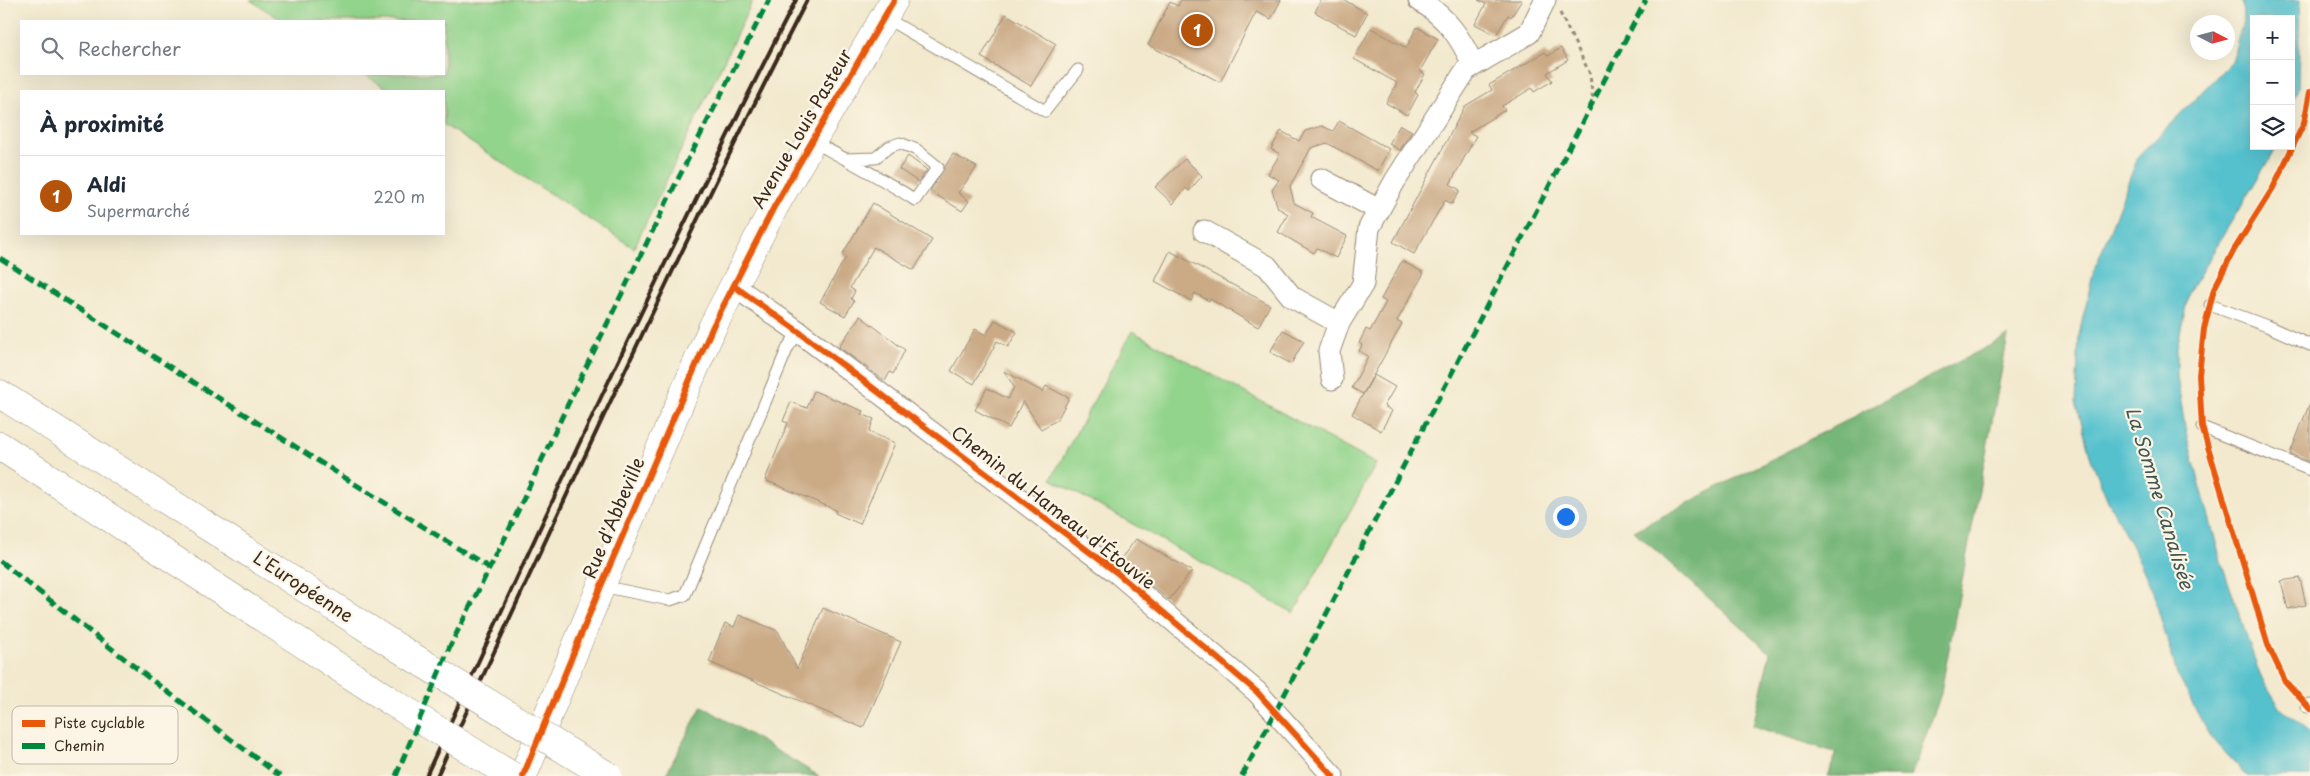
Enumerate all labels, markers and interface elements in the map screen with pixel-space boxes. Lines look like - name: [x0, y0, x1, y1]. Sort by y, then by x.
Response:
- pin: 1: [1181, 11, 1213, 49]
- north arrow: [2190, 15, 2235, 60]
- map controls: [2250, 15, 2295, 150]
- button: +: [2250, 15, 2295, 60]
- search box: [20, 20, 445, 75]
- icon: search: [38, 34, 66, 62]
- text: Rechercher: [78, 34, 181, 62]
- street label: Avenue Louis Pasteur: [744, 43, 858, 213]
- button: −: [2250, 60, 2295, 105]
- button: layers: [2250, 105, 2295, 150]
- text: À proximité: [40, 107, 164, 139]
- text: Aldi: [87, 170, 126, 198]
- text: 1: [52, 184, 60, 208]
- text: 220 m: [374, 184, 425, 208]
- text: Supermarché: [87, 198, 190, 222]
- water label: La Somme Canalisée: [2120, 403, 2202, 593]
- street label: Chemin du Hameau d'Étouvie: [946, 418, 1162, 595]
- street label: Rue d'Abbeville: [575, 452, 650, 582]
- your location: [1553, 504, 1579, 530]
- street label: L'Européenne: [249, 543, 359, 628]
- legend: [12, 706, 178, 764]
- text: Piste cyclable: [54, 712, 145, 733]
- text: Chemin: [54, 735, 105, 756]

